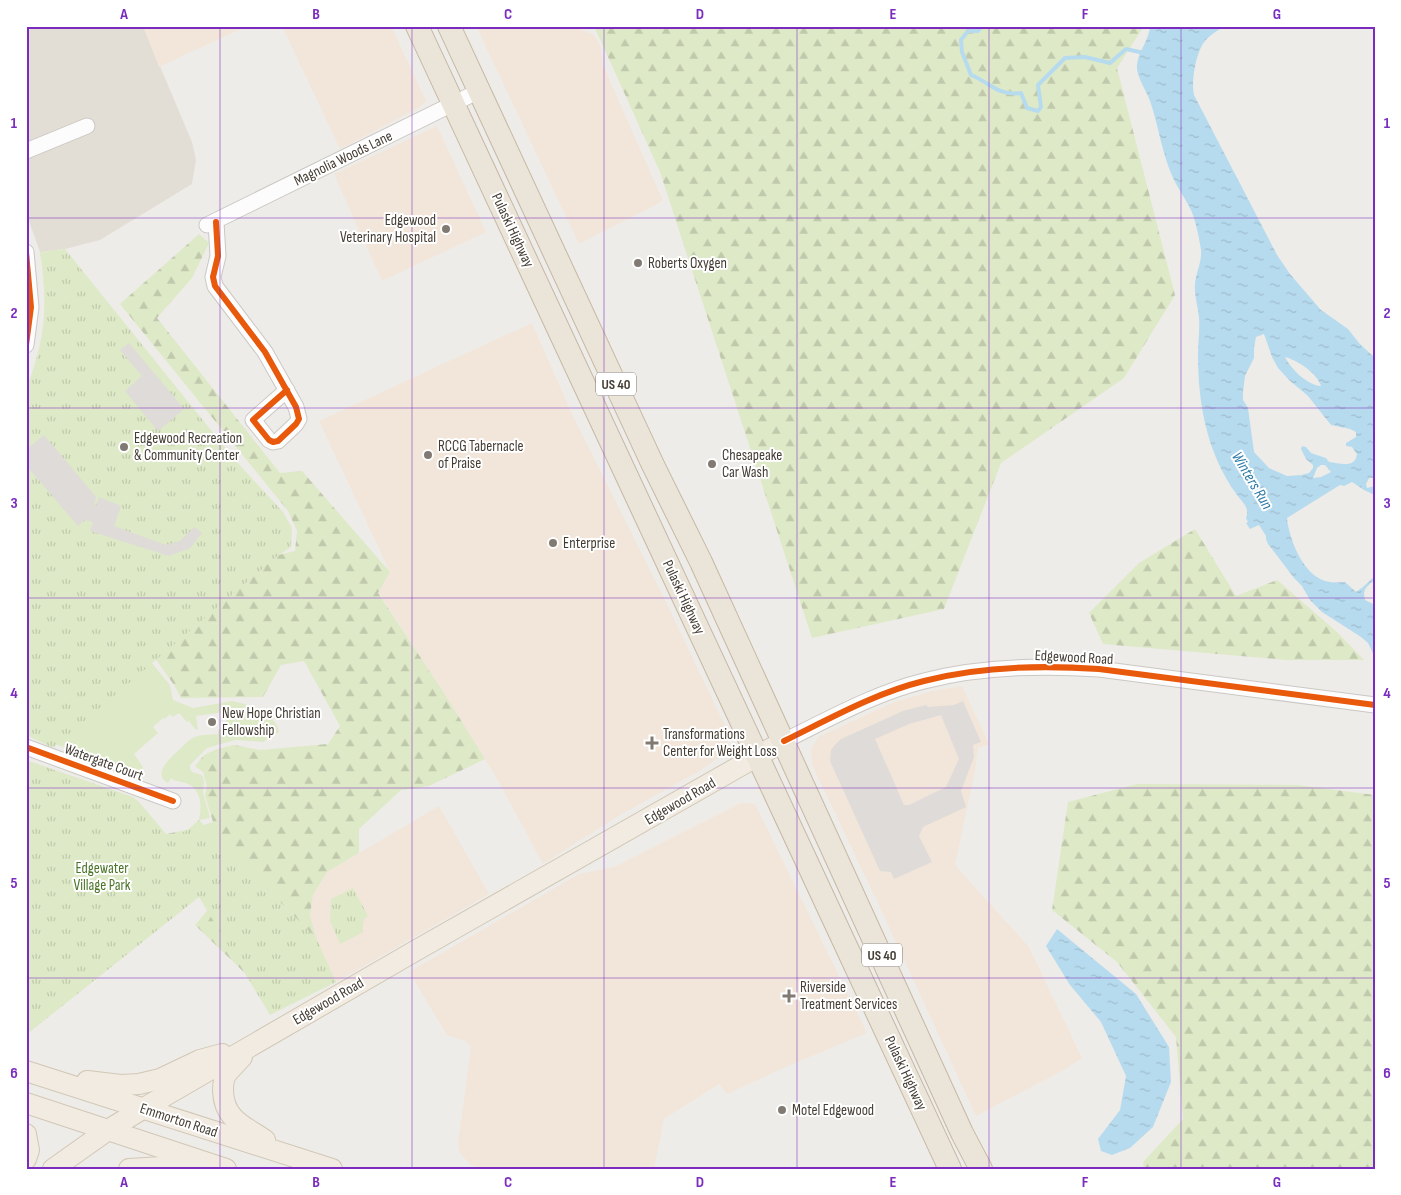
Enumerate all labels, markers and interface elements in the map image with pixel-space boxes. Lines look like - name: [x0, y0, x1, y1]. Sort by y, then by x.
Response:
- text: A: [119, 5, 128, 24]
- text: B: [312, 5, 320, 24]
- text: C: [504, 5, 512, 24]
- text: D: [696, 5, 704, 24]
- text: E: [890, 5, 897, 24]
- text: F: [1082, 5, 1089, 24]
- text: G: [1273, 5, 1281, 24]
- text: 1: [11, 114, 18, 133]
- text: 1: [1384, 114, 1391, 133]
- street label: Magnolia Woods Lane: [291, 126, 396, 190]
- street label: Pulaski Highway: [487, 190, 538, 271]
- place label: Edgewood Veterinary Hospital: [340, 211, 436, 247]
- marker: Edgewood Veterinary Hospital: [440, 223, 452, 235]
- place label: Roberts Oxygen: [648, 254, 727, 273]
- marker: Roberts Oxygen: [632, 257, 644, 269]
- text: 2: [10, 304, 18, 323]
- text: 2: [1383, 304, 1391, 323]
- road number: US 40: [596, 372, 636, 396]
- place label: Edgewood Recreation & Community Center: [134, 429, 242, 465]
- place label: RCCG Tabernacle of Praise: [438, 437, 524, 473]
- marker: Edgewood Recreation & Community Center: [118, 441, 130, 453]
- place label: Chesapeake Car Wash: [722, 446, 782, 482]
- marker: RCCG Tabernacle of Praise: [422, 449, 434, 461]
- water label: Winters Run: [1227, 449, 1276, 513]
- marker: Chesapeake Car Wash: [706, 458, 718, 470]
- text: 3: [10, 494, 18, 513]
- text: 3: [1383, 494, 1391, 513]
- place label: Enterprise: [563, 534, 615, 553]
- marker: Enterprise: [547, 537, 559, 549]
- street label: Pulaski Highway: [658, 557, 709, 638]
- street label: Edgewood Road: [1034, 646, 1114, 669]
- text: 4: [10, 684, 18, 703]
- text: 4: [1383, 684, 1391, 703]
- place label: New Hope Christian Fellowship: [222, 704, 321, 740]
- marker: New Hope Christian Fellowship: [206, 716, 218, 728]
- place label: Transformations Center for Weight Loss: [663, 725, 777, 761]
- marker: Transformations Center for Weight Loss: [645, 736, 659, 750]
- street label: Watergate Court: [62, 739, 146, 786]
- street label: Edgewood Road: [641, 774, 719, 829]
- park label: Edgewater Village Park: [73, 859, 131, 895]
- text: 5: [10, 874, 18, 893]
- text: 5: [1383, 874, 1391, 893]
- road number: US 40: [862, 944, 902, 966]
- street label: Edgewood Road: [289, 974, 367, 1029]
- place label: Riverside Treatment Services: [800, 978, 897, 1014]
- marker: Riverside Treatment Services: [782, 989, 796, 1003]
- street label: Pulaski Highway: [880, 1033, 931, 1114]
- text: 6: [10, 1064, 18, 1083]
- text: 6: [1383, 1064, 1391, 1083]
- street label: Emmorton Road: [138, 1099, 220, 1142]
- place label: Motel Edgewood: [792, 1101, 874, 1120]
- marker: Motel Edgewood: [776, 1104, 788, 1116]
- text: A: [119, 1173, 128, 1192]
- text: B: [312, 1173, 320, 1192]
- text: C: [504, 1173, 512, 1192]
- text: D: [696, 1173, 704, 1192]
- text: E: [890, 1173, 897, 1192]
- text: F: [1082, 1173, 1089, 1192]
- text: G: [1273, 1173, 1281, 1192]

